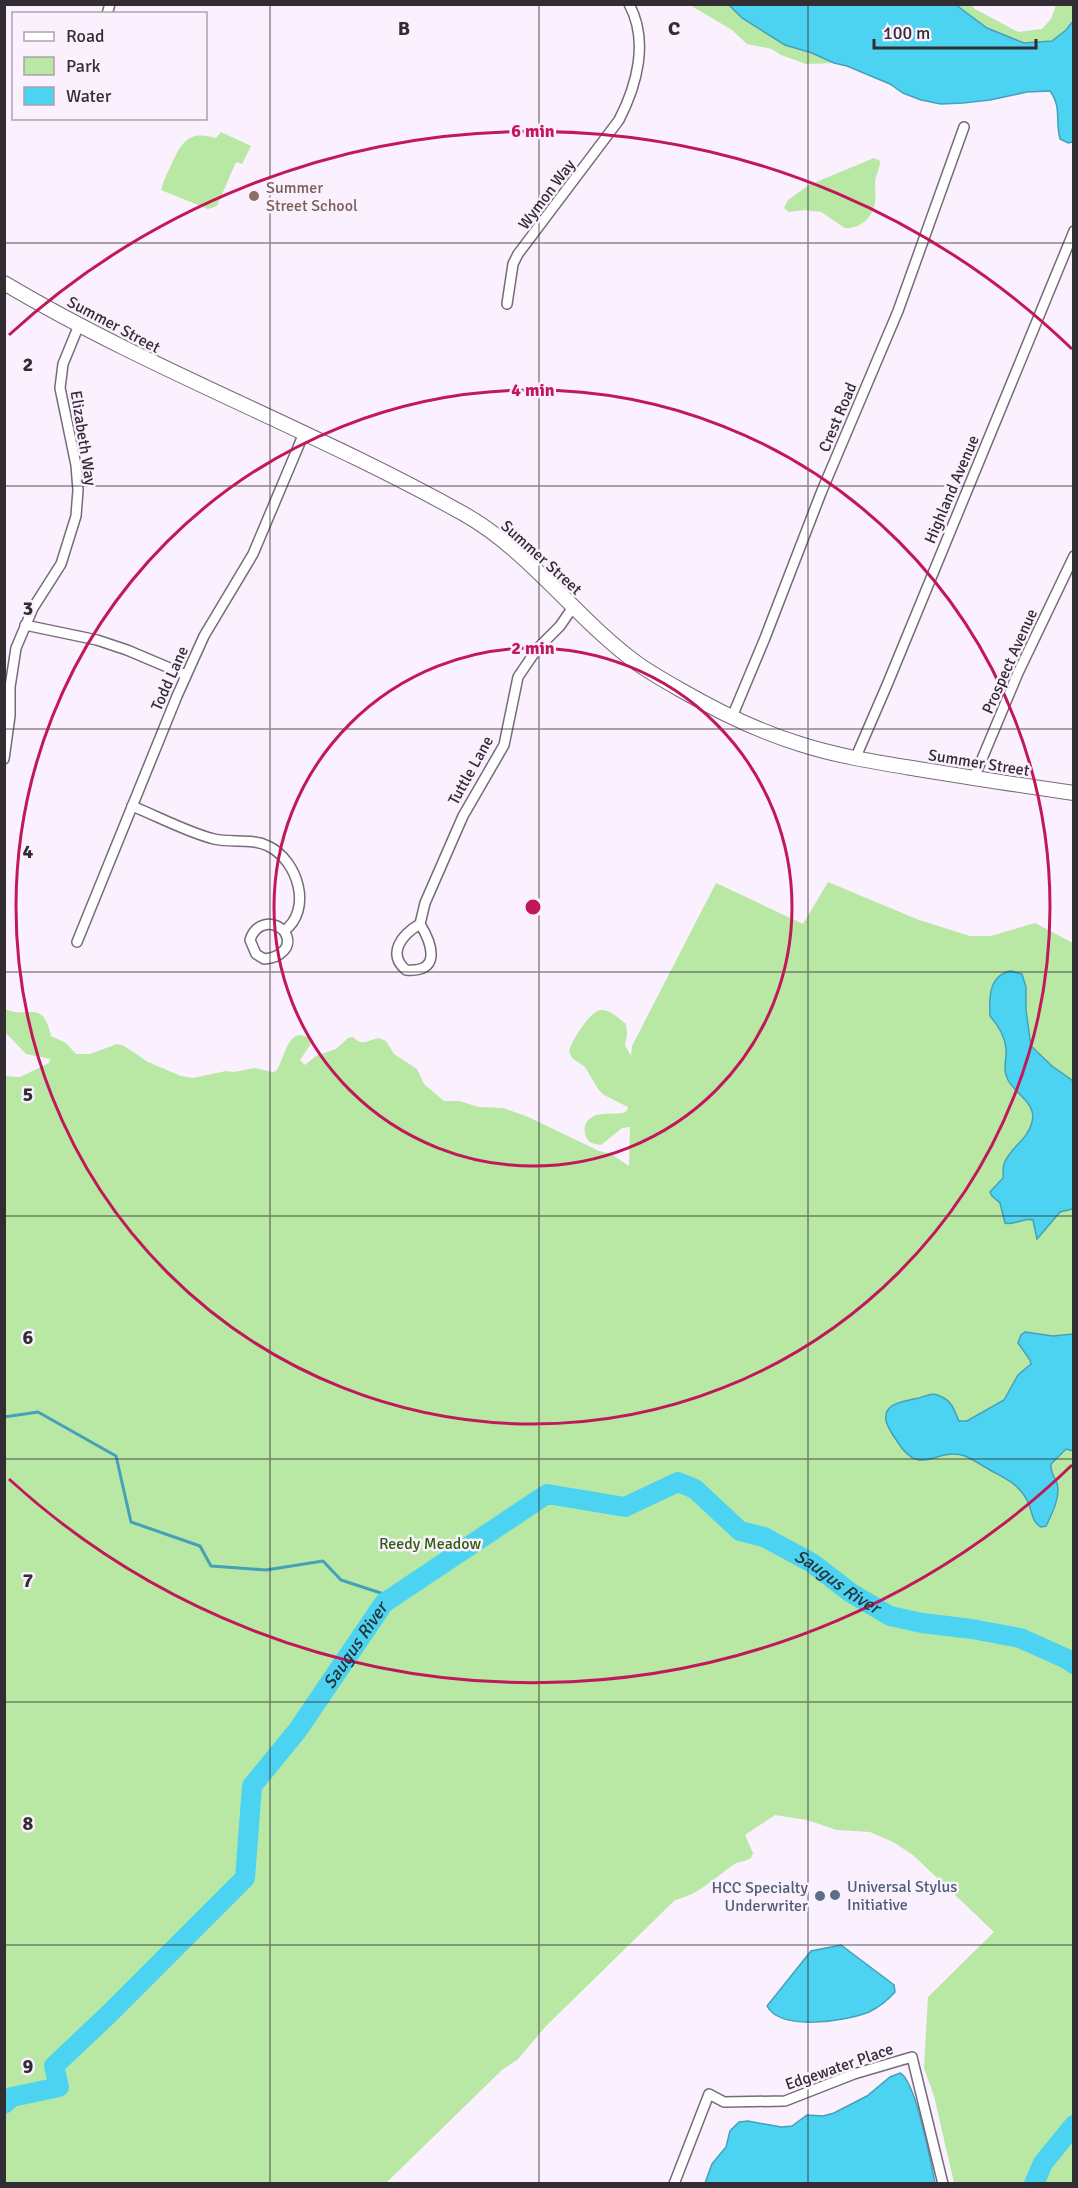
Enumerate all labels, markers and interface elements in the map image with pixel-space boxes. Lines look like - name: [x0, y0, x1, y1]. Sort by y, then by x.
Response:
- legend: [12, 12, 207, 120]
- scale bar: [874, 12, 1036, 50]
- text: B: [398, 16, 410, 41]
- text: C: [668, 16, 680, 41]
- text: 100 m: [883, 22, 930, 44]
- text: Road: [66, 25, 105, 47]
- text: Park: [66, 55, 101, 77]
- text: Water: [66, 85, 112, 107]
- text: 6 min: [511, 120, 555, 142]
- street label: Wymon Way: [514, 155, 580, 234]
- place label: Summer Street School: [266, 178, 358, 216]
- marker: Summer Street School: [247, 189, 261, 203]
- street label: Summer Street: [64, 292, 164, 358]
- text: 2: [23, 352, 33, 377]
- text: 4 min: [511, 379, 555, 401]
- street label: Crest Road: [814, 380, 862, 455]
- street label: Elizabeth Way: [66, 389, 100, 488]
- street label: Highland Avenue: [920, 432, 984, 547]
- street label: Summer Street: [497, 516, 586, 600]
- text: 3: [23, 596, 33, 621]
- street label: Prospect Avenue: [978, 606, 1042, 717]
- text: 2 min: [511, 637, 555, 659]
- street label: Todd Lane: [147, 643, 193, 714]
- street label: Tuttle Lane: [444, 733, 498, 808]
- street label: Summer Street: [927, 745, 1031, 781]
- text: 4: [23, 839, 34, 864]
- centre of rings: [523, 897, 543, 917]
- text: 5: [23, 1082, 33, 1107]
- text: 6: [23, 1325, 34, 1350]
- park label: Reedy Meadow: [379, 1534, 481, 1554]
- water label: Saugus River: [791, 1545, 886, 1620]
- text: 7: [23, 1568, 34, 1593]
- water label: Saugus River: [318, 1596, 393, 1693]
- text: 8: [23, 1811, 34, 1836]
- place label: Universal Stylus Initiative: [847, 1877, 957, 1915]
- place label: HCC Specialty Underwriter: [711, 1878, 809, 1916]
- marker: Universal Stylus Initiative: [828, 1888, 842, 1902]
- marker: HCC Specialty Underwriter: [813, 1889, 827, 1903]
- street label: Edgewater Place: [783, 2039, 896, 2095]
- text: 9: [23, 2054, 34, 2079]

